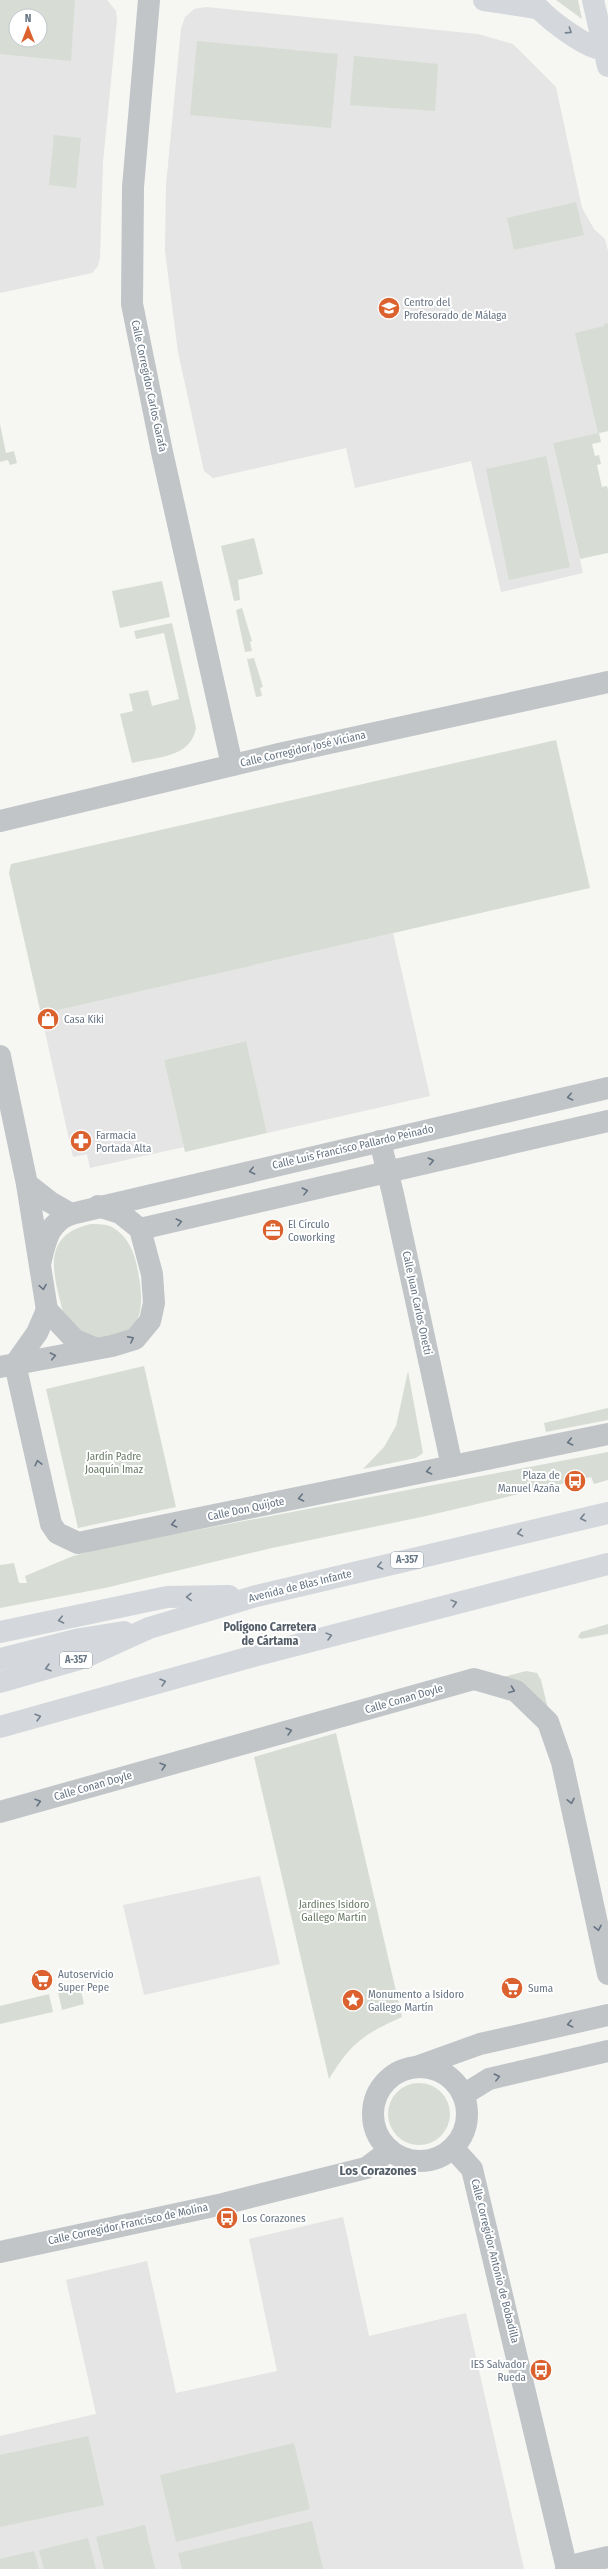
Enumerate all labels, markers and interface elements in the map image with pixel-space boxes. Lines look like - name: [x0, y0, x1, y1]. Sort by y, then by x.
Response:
- north arrow: [8, 8, 48, 48]
- text: N: [25, 12, 31, 25]
- one-way arrow: [565, 26, 572, 34]
- school or university icon: Centro del Profesorado de Málaga: [376, 295, 402, 321]
- place label: Centro del Profesorado de Málaga: [404, 296, 507, 322]
- street label: Calle Corregidor Carlos Garafa: [129, 319, 169, 453]
- street label: Calle Corregidor José Viciana: [239, 728, 367, 770]
- shop icon: Casa Kiki: [35, 1006, 61, 1032]
- place label: Casa Kiki: [64, 1013, 104, 1026]
- one-way arrow: [567, 1092, 573, 1100]
- street label: Calle Luis Francisco Pallardo Peinado: [271, 1122, 435, 1172]
- pharmacy icon: Farmacia Portada Alta: [68, 1128, 94, 1154]
- place label: Farmacia Portada Alta: [96, 1129, 151, 1155]
- one-way arrow: [428, 1158, 435, 1166]
- one-way arrow: [249, 1166, 256, 1174]
- one-way arrow: [301, 1187, 308, 1196]
- office icon: El Círculo Coworking: [260, 1217, 286, 1243]
- one-way arrow: [175, 1218, 182, 1226]
- place label: El Círculo Coworking: [288, 1218, 336, 1244]
- street label: Calle Juan Carlos Onetti: [400, 1250, 434, 1356]
- one-way arrow: [38, 1284, 47, 1290]
- one-way arrow: [127, 1336, 134, 1344]
- one-way arrow: [50, 1353, 56, 1361]
- one-way arrow: [567, 1438, 573, 1446]
- park label: Jardín Padre Joaquín Imaz: [85, 1450, 144, 1476]
- one-way arrow: [34, 1460, 42, 1466]
- one-way arrow: [426, 1467, 432, 1475]
- bus stop icon: Plaza de Manuel Azaña: [562, 1468, 588, 1494]
- place label: Plaza de Manuel Azaña: [498, 1469, 560, 1495]
- one-way arrow: [298, 1493, 305, 1501]
- street label: Calle Don Quijote: [207, 1495, 285, 1523]
- one-way arrow: [580, 1514, 586, 1522]
- one-way arrow: [171, 1519, 177, 1528]
- one-way arrow: [516, 1529, 523, 1537]
- road number: A-357: [391, 1552, 423, 1568]
- one-way arrow: [376, 1562, 383, 1570]
- street label: Avenida de Blas Infante: [247, 1567, 353, 1605]
- one-way arrow: [186, 1593, 192, 1601]
- one-way arrow: [451, 1599, 457, 1607]
- one-way arrow: [58, 1615, 65, 1623]
- district label: Polígono Carretera de Cártama: [223, 1620, 317, 1648]
- one-way arrow: [325, 1632, 332, 1641]
- road number: A-357: [60, 1652, 92, 1668]
- one-way arrow: [44, 1664, 51, 1672]
- one-way arrow: [159, 1678, 166, 1686]
- street label: Calle Conan Doyle: [363, 1682, 445, 1716]
- one-way arrow: [508, 1686, 515, 1694]
- one-way arrow: [34, 1713, 41, 1721]
- one-way arrow: [285, 1727, 292, 1736]
- one-way arrow: [159, 1762, 166, 1771]
- street label: Calle Conan Doyle: [52, 1769, 134, 1803]
- one-way arrow: [566, 1797, 574, 1804]
- one-way arrow: [34, 1798, 41, 1807]
- park label: Jardines Isidoro Gallego Martín: [299, 1898, 369, 1924]
- one-way arrow: [593, 1925, 602, 1931]
- supermarket icon: Autoservicio Super Pepe: [29, 1967, 55, 1993]
- place label: Autoservicio Super Pepe: [58, 1968, 114, 1994]
- supermarket icon: Suma: [499, 1975, 525, 2001]
- place label: Suma: [528, 1982, 553, 1995]
- place icon: Monumento a Isidoro Gallego Martín: [340, 1987, 366, 2013]
- place label: Monumento a Isidoro Gallego Martín: [368, 1988, 464, 2014]
- one-way arrow: [567, 2019, 574, 2028]
- one-way arrow: [493, 2073, 500, 2082]
- district label: Los Corazones: [340, 2163, 417, 2178]
- street label: Calle Corregidor Antonio de Bobadilla: [468, 2177, 522, 2345]
- street label: Calle Corregidor Francisco de Molina: [47, 2201, 209, 2247]
- bus stop icon: Los Corazones: [214, 2205, 240, 2231]
- place label: Los Corazones: [242, 2212, 306, 2225]
- bus stop icon: IES Salvador Rueda: [528, 2357, 554, 2383]
- place label: IES Salvador Rueda: [471, 2358, 526, 2384]

